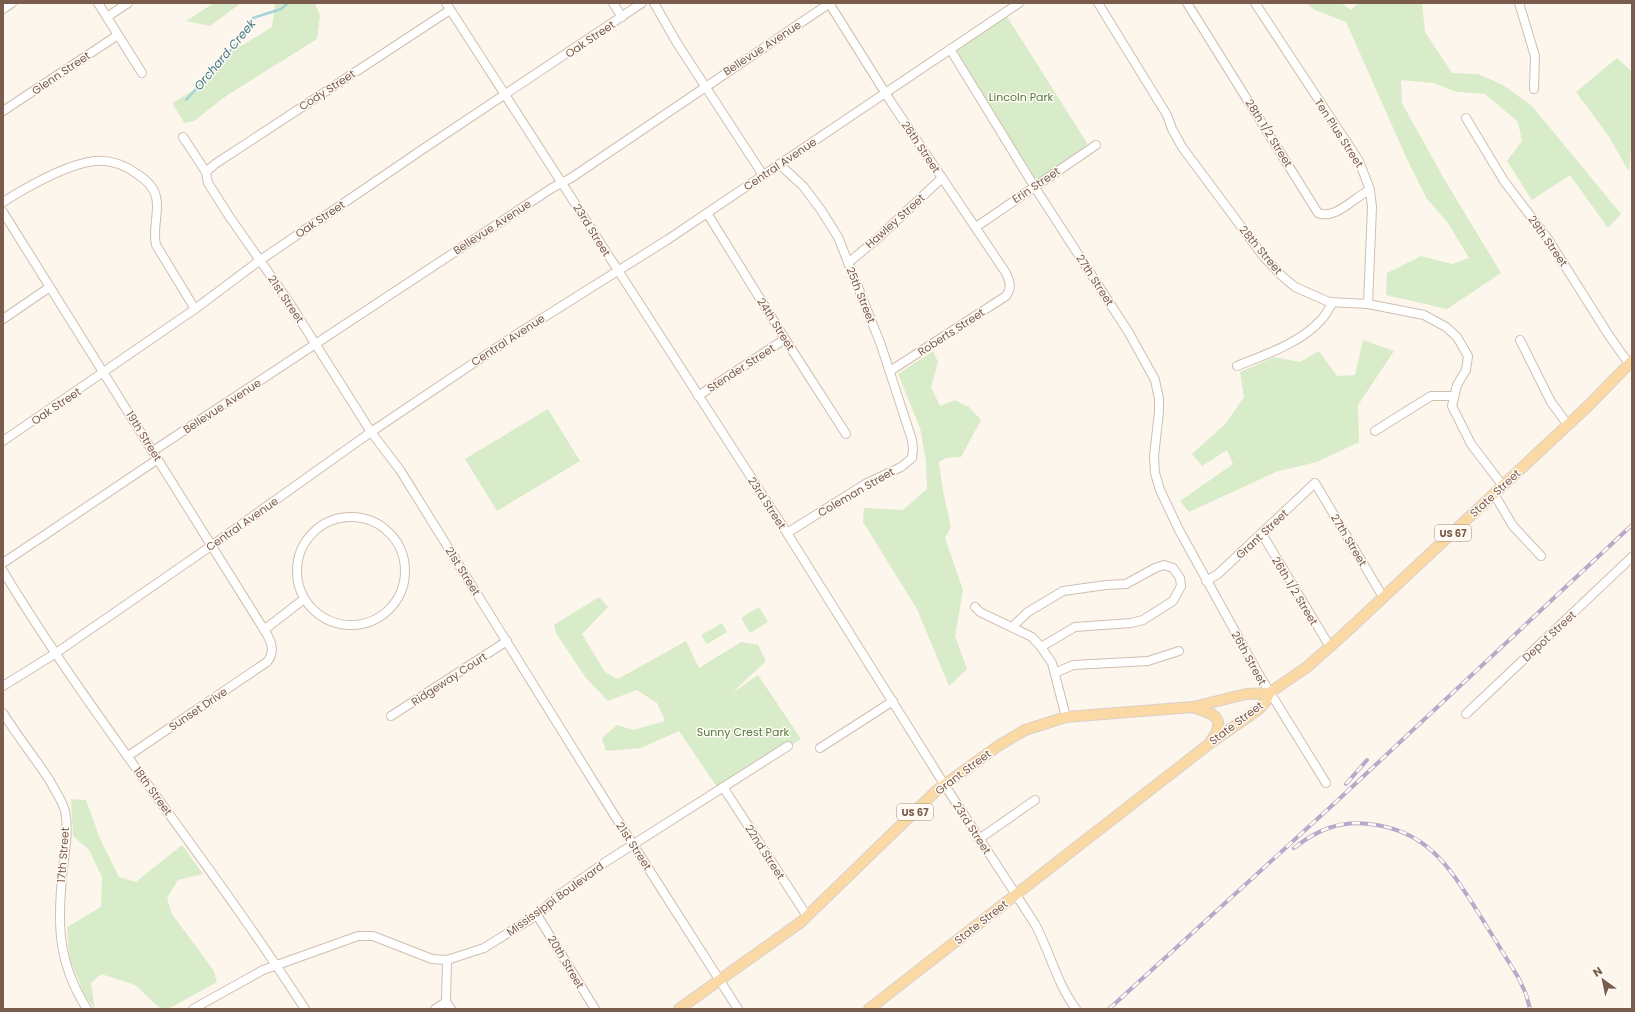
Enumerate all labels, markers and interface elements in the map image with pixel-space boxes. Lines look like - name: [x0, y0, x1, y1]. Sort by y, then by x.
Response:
- water label: Orchard Creek: [190, 15, 260, 94]
- street label: Oak Street: [562, 16, 618, 62]
- street label: Bellevue Avenue: [720, 17, 804, 79]
- street label: Glenn Street: [29, 48, 93, 98]
- street label: Cody Street: [296, 66, 358, 114]
- park label: Lincoln Park: [989, 89, 1054, 105]
- street label: Ten Plus Street: [1311, 95, 1367, 171]
- street label: 28th 1/2 Street: [1242, 96, 1296, 170]
- street label: 26th Street: [898, 118, 944, 176]
- street label: Central Avenue: [740, 134, 820, 194]
- street label: Erin Street: [1009, 163, 1063, 207]
- street label: Hawley Street: [862, 190, 928, 252]
- street label: Oak Street: [292, 196, 348, 242]
- street label: Bellevue Avenue: [450, 196, 534, 258]
- street label: 23rd Street: [569, 201, 615, 259]
- street label: 29th Street: [1524, 212, 1572, 270]
- street label: 28th Street: [1236, 222, 1286, 278]
- street label: 27th Street: [1072, 251, 1118, 309]
- street label: 25th Street: [842, 264, 880, 326]
- street label: 21st Street: [264, 272, 308, 326]
- street label: 24th Street: [753, 295, 799, 353]
- street label: Roberts Street: [914, 304, 988, 360]
- street label: Central Avenue: [468, 310, 548, 370]
- street label: Stender Street: [704, 340, 778, 396]
- street label: Bellevue Avenue: [180, 375, 264, 437]
- street label: Oak Street: [28, 383, 84, 429]
- street label: 19th Street: [122, 408, 166, 464]
- street label: Coleman Street: [815, 464, 897, 520]
- street label: State Street: [1466, 465, 1524, 521]
- street label: 23rd Street: [744, 474, 790, 532]
- street label: Central Avenue: [203, 493, 281, 555]
- street label: Grant Street: [1232, 506, 1292, 562]
- street label: 27th Street: [1327, 511, 1371, 569]
- road number: US 67: [1435, 525, 1471, 541]
- street label: 21st Street: [442, 544, 484, 598]
- street label: 26th 1/2 Street: [1268, 554, 1322, 628]
- street label: Depot Street: [1519, 607, 1579, 665]
- street label: 26th Street: [1228, 628, 1270, 688]
- street label: Ridgeway Court: [408, 649, 490, 709]
- street label: Sunset Drive: [165, 683, 231, 735]
- street label: State Street: [1206, 697, 1266, 749]
- park label: Sunny Crest Park: [697, 724, 790, 740]
- street label: Grant Street: [932, 746, 994, 798]
- street label: 18th Street: [130, 763, 176, 819]
- street label: 23rd Street: [949, 799, 995, 857]
- road number: US 67: [897, 804, 933, 820]
- street label: 21st Street: [612, 819, 656, 873]
- street label: 22nd Street: [741, 822, 789, 882]
- street label: 17th Street: [53, 827, 73, 883]
- street label: Mississippi Boulevard: [503, 858, 607, 940]
- street label: State Street: [951, 896, 1011, 948]
- street label: 20th Street: [544, 932, 588, 992]
- north arrow: [1583, 960, 1623, 1000]
- text: N: [1590, 963, 1605, 981]

